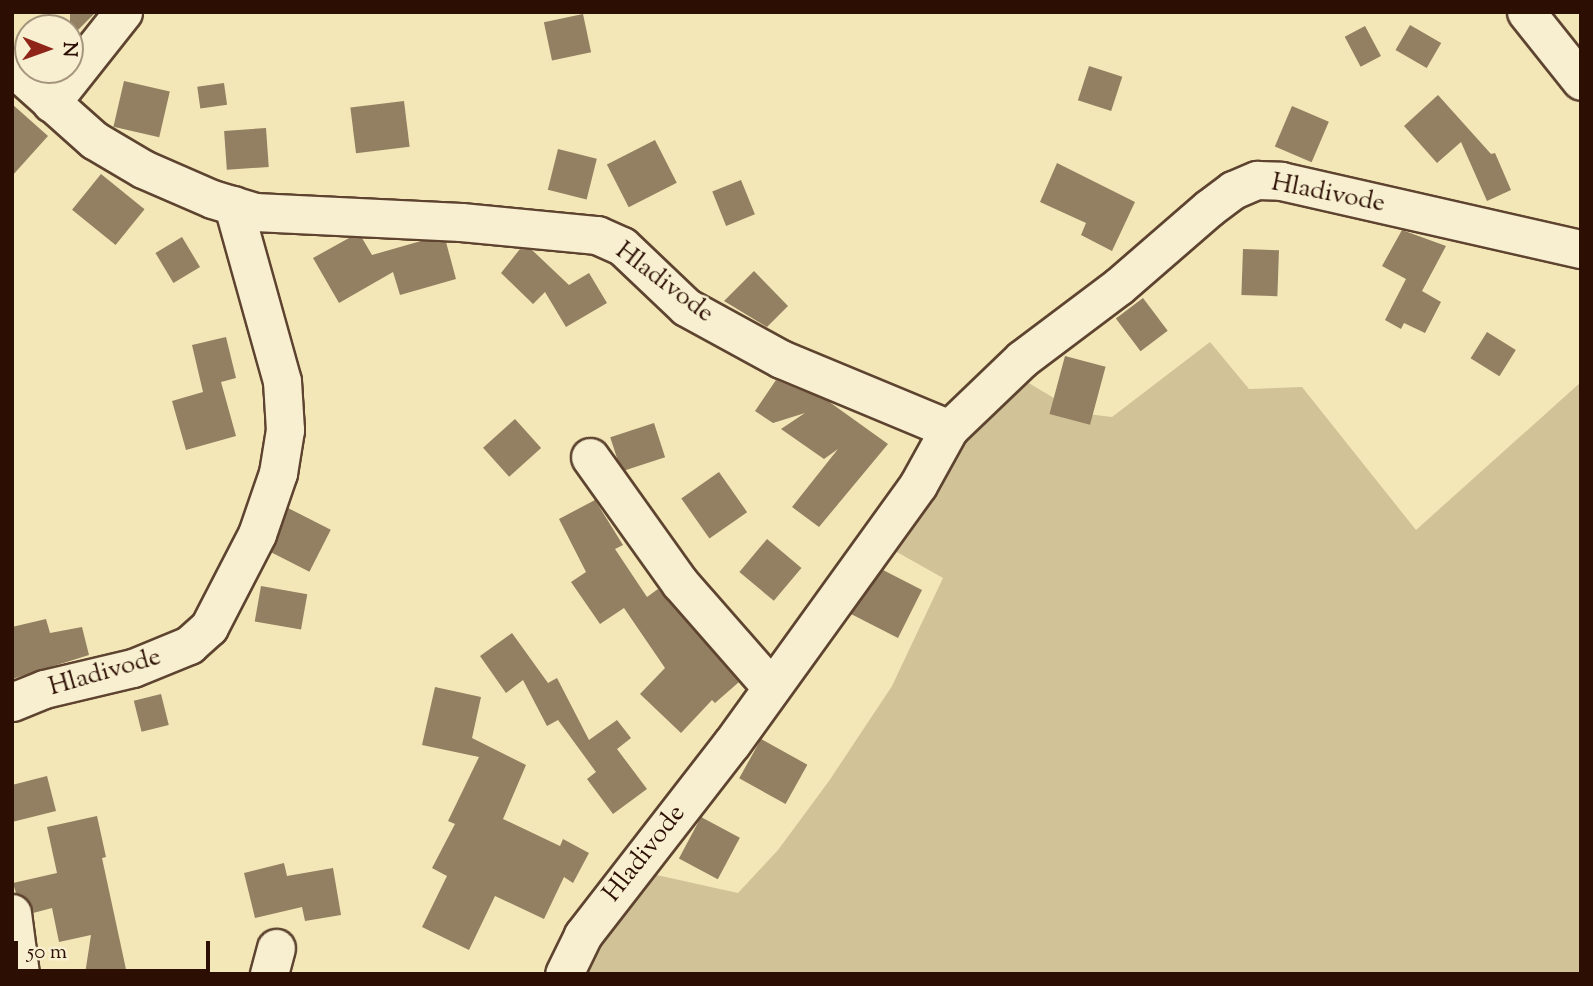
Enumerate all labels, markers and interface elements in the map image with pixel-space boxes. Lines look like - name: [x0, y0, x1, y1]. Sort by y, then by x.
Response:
- north arrow: [14, 14, 84, 84]
- text: N: [55, 42, 82, 57]
- street label: Hladivode: [1269, 168, 1387, 220]
- street label: Hladivode: [609, 236, 719, 330]
- street label: Hladivode: [45, 642, 165, 704]
- street label: Hladivode: [597, 799, 693, 909]
- scale bar: [18, 926, 214, 970]
- text: 50 m: [27, 938, 67, 968]

